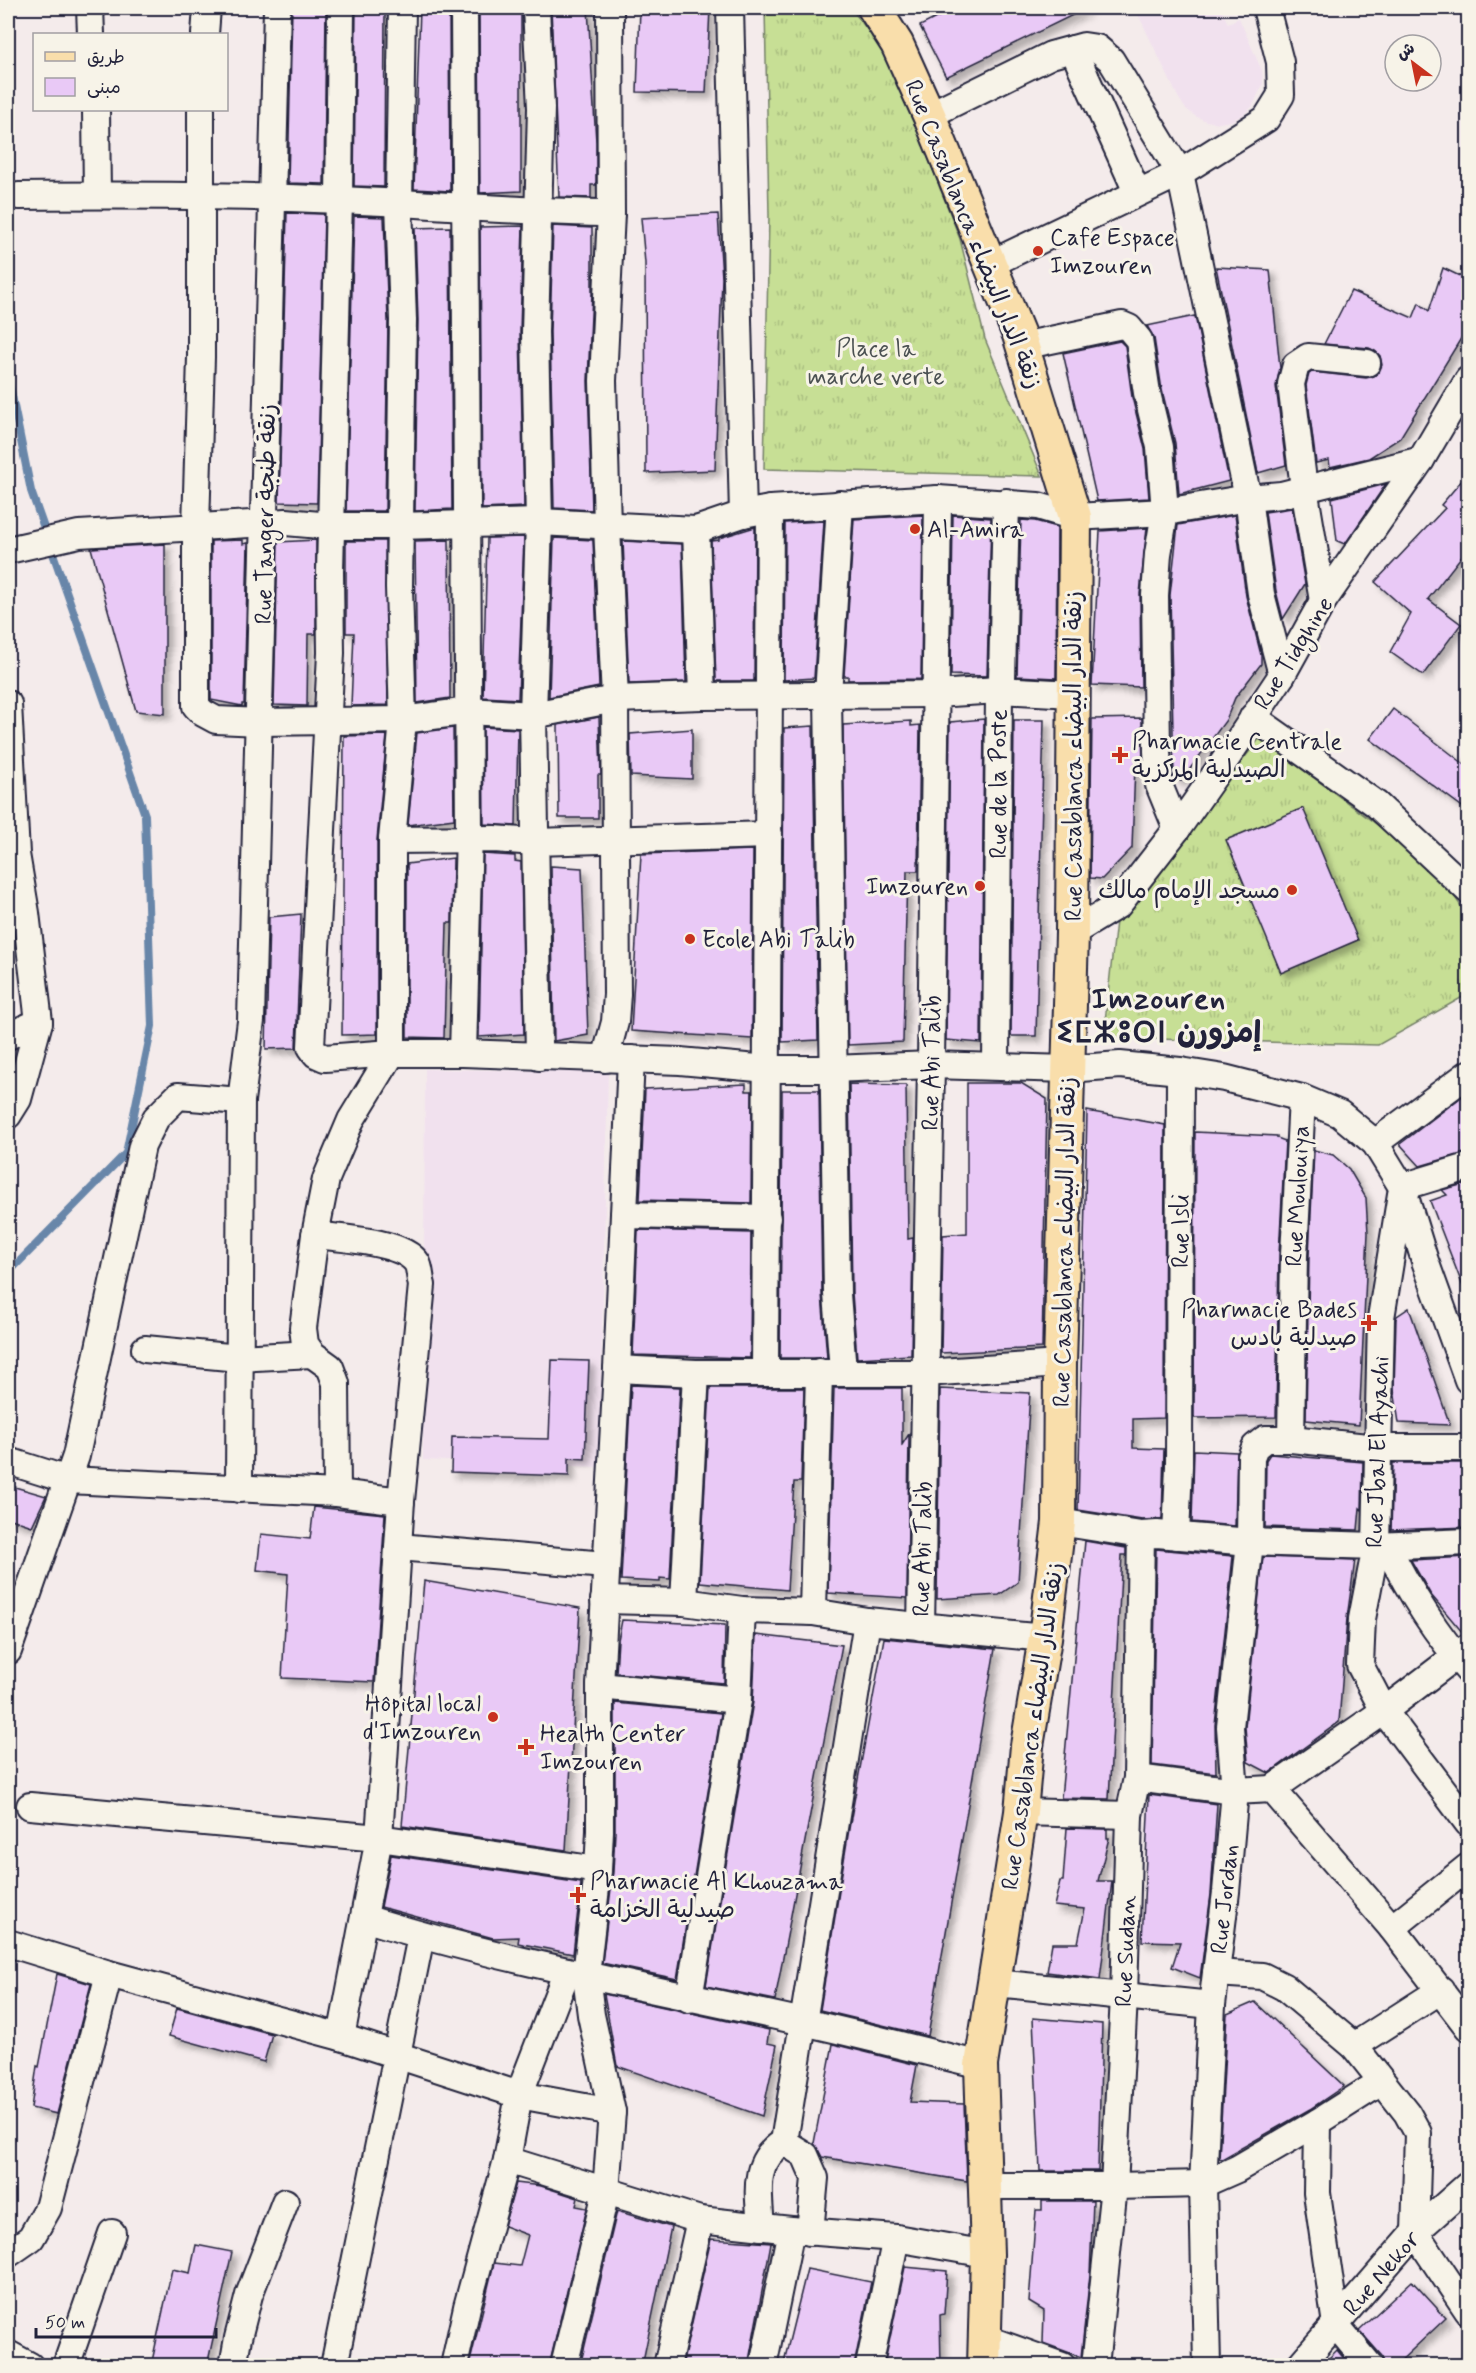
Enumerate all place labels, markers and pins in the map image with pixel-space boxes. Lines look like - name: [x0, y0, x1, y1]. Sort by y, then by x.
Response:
- place label: Cafe Espace Imzouren: [1050, 223, 1175, 282]
- marker: Cafe Espace Imzouren: [1031, 244, 1045, 258]
- place label: Al-Amira: [927, 515, 1025, 546]
- marker: Al-Amira: [908, 522, 922, 536]
- place label: Pharmacie Centrale الصيدلية المركزية: [1132, 727, 1342, 786]
- marker: Pharmacie Centrale الصيدلية المركزية: [1113, 748, 1127, 762]
- place label: Imzouren: [866, 872, 968, 903]
- place label: مسجد الإمام مالك: [1098, 876, 1280, 908]
- marker: Imzouren: [973, 879, 987, 893]
- marker: مسجد الإمام مالك: [1285, 883, 1299, 897]
- place label: Ecole Abi Talib: [702, 925, 855, 956]
- marker: Ecole Abi Talib: [683, 932, 697, 946]
- place label: Pharmacie Bades صيدلية بادس: [1181, 1295, 1357, 1354]
- marker: Pharmacie Bades صيدلية بادس: [1362, 1316, 1376, 1330]
- place label: Hôpital local d'Imzouren: [363, 1689, 481, 1748]
- marker: Hôpital local d'Imzouren: [486, 1710, 500, 1724]
- place label: Health Center Imzouren: [540, 1719, 686, 1778]
- marker: Health Center Imzouren: [517, 1738, 535, 1756]
- place label: Pharmacie Al Khouzama صيدلية الخزامة: [590, 1867, 843, 1926]
- marker: Pharmacie Al Khouzama صيدلية الخزامة: [571, 1888, 585, 1902]

